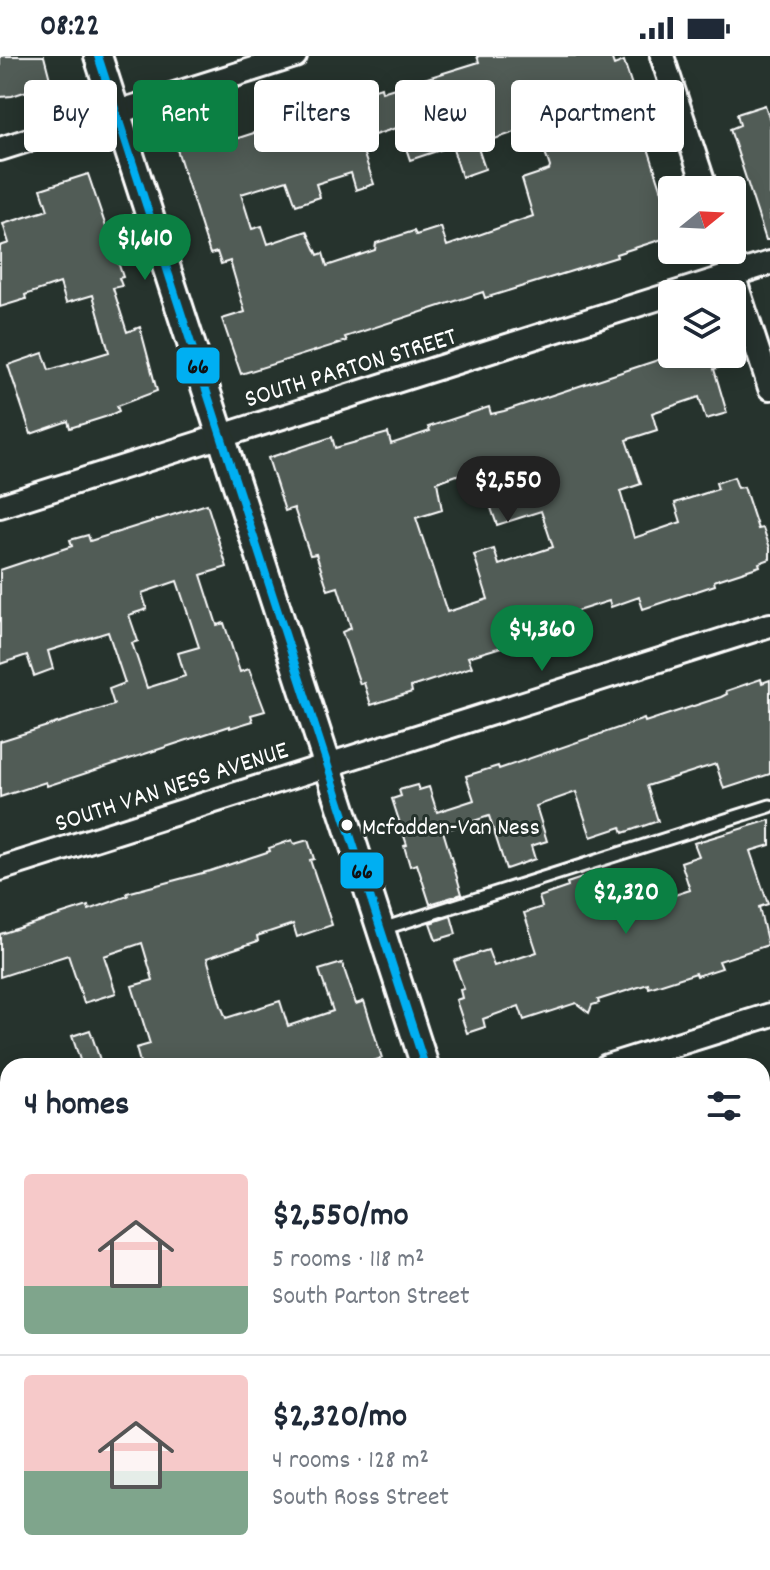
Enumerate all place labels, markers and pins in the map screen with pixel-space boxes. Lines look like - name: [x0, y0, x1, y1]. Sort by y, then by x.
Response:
- pin: $1,610: [80, 214, 210, 282]
- pin: $2,550: [443, 456, 573, 524]
- pin: $4,360: [477, 605, 607, 673]
- place label: Mcfadden-Van Ness: [362, 812, 540, 846]
- marker: Mcfadden-Van Ness: [339, 817, 355, 833]
- pin: $2,320: [561, 868, 691, 936]

